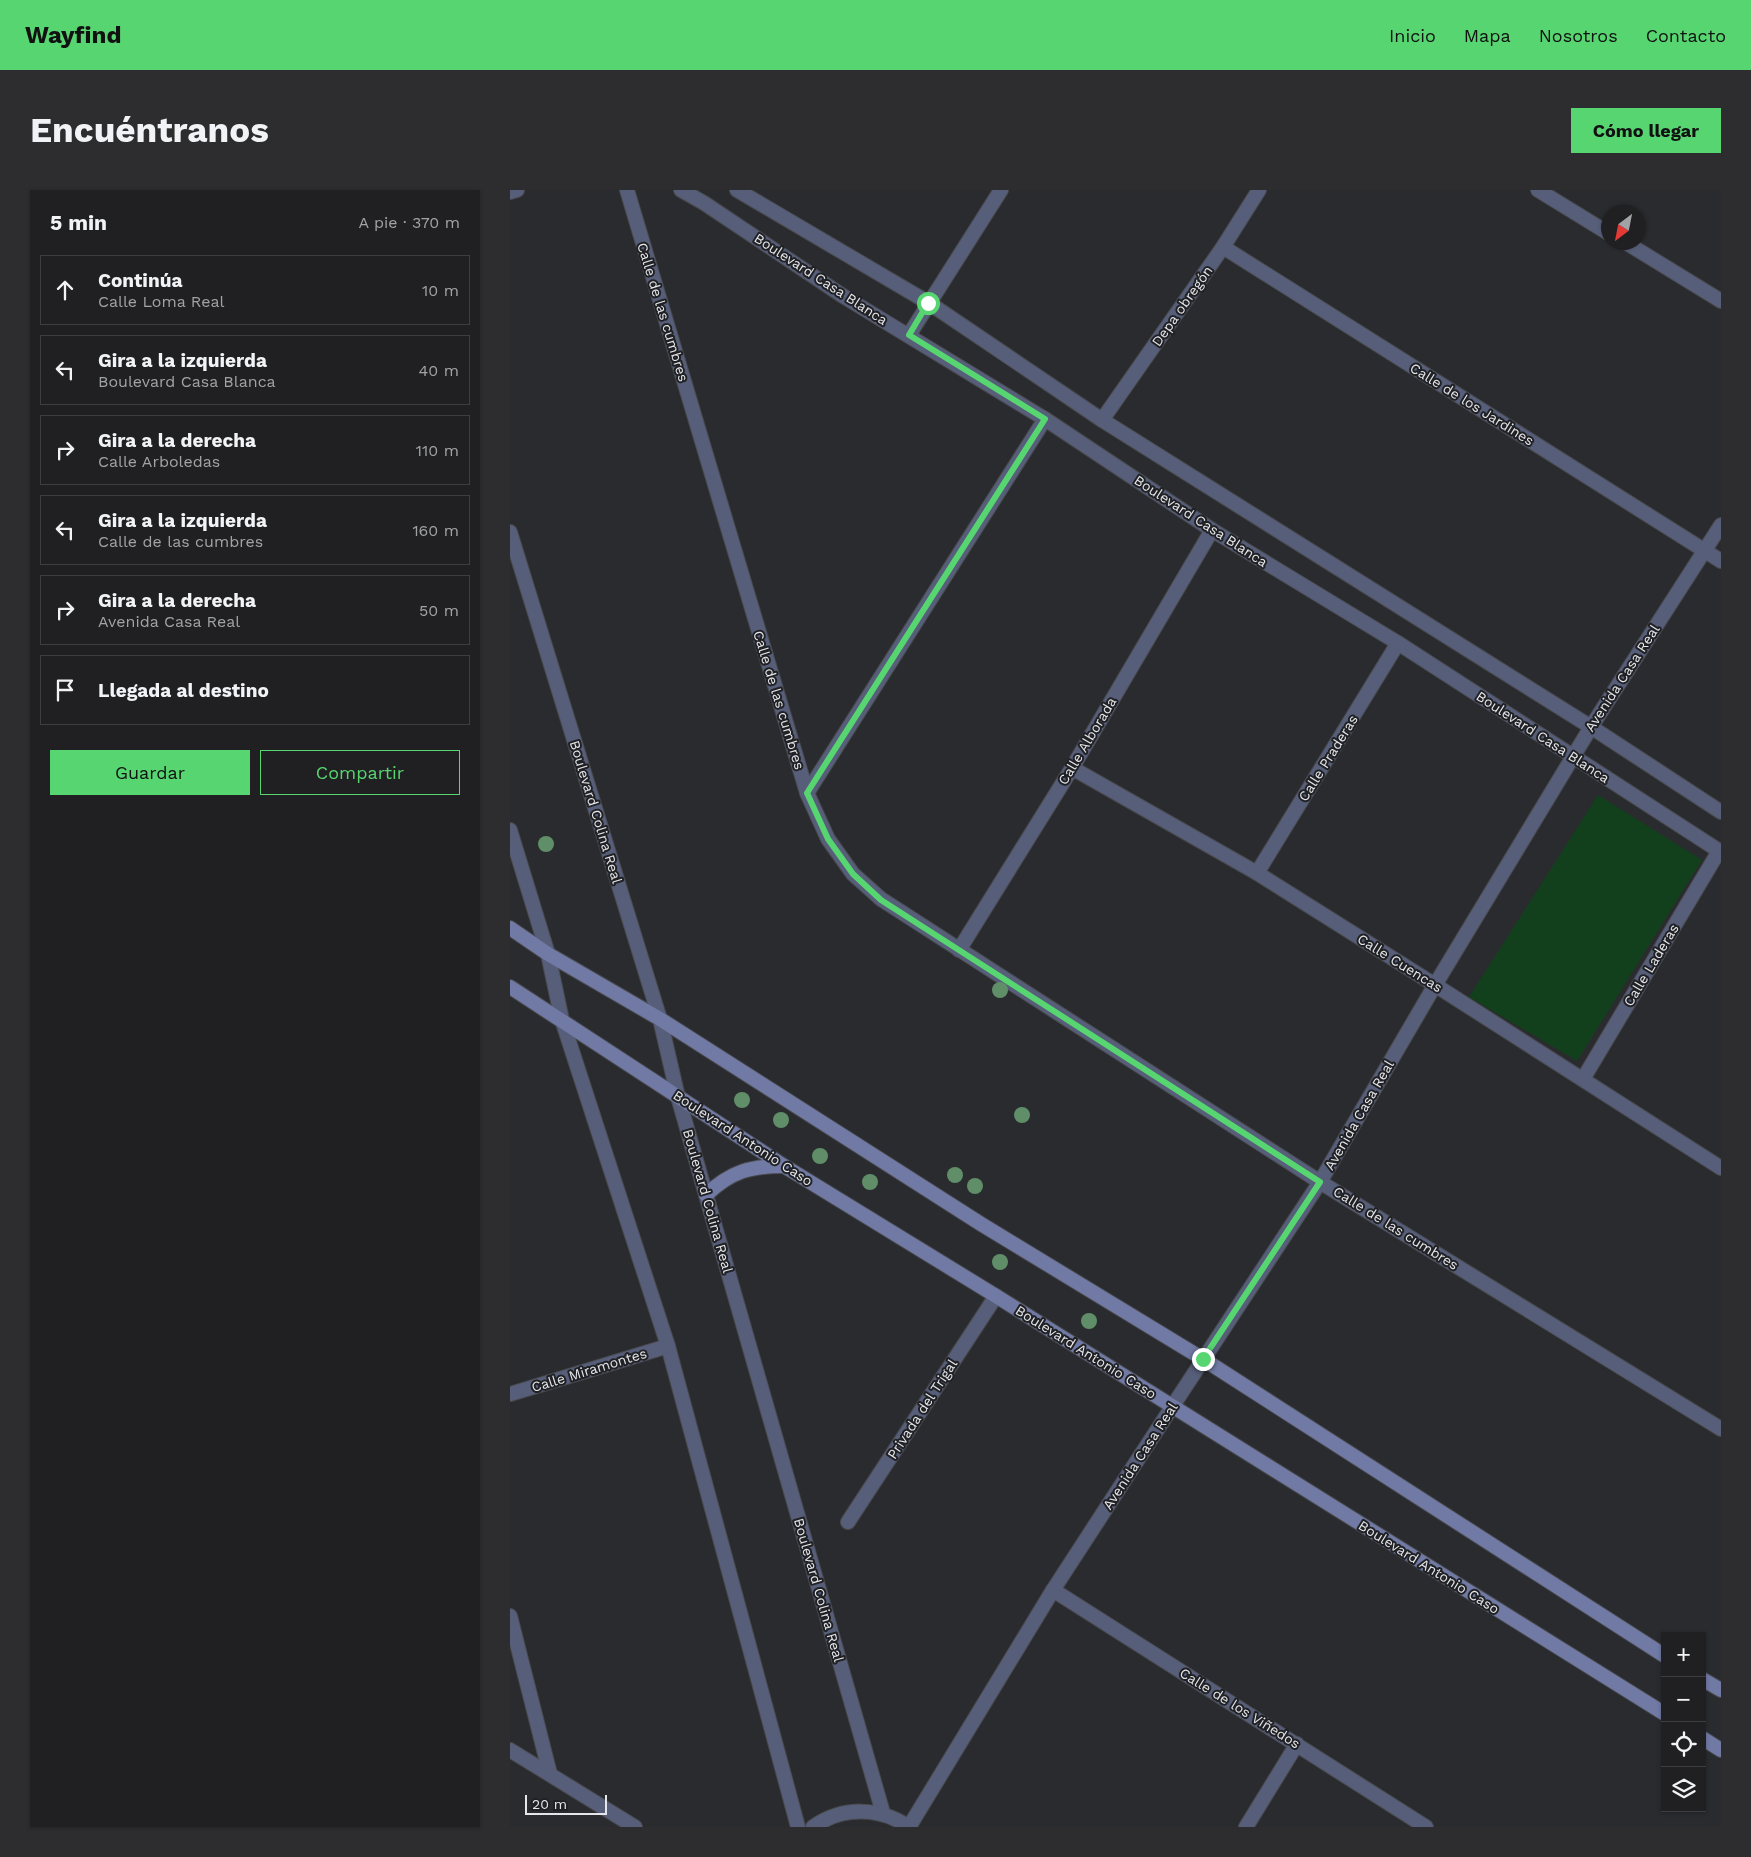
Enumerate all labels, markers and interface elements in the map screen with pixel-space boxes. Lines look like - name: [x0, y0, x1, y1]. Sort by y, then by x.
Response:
- text: Wayfind: [25, 21, 121, 49]
- text: Inicio: [1389, 25, 1436, 46]
- text: Mapa: [1464, 25, 1511, 46]
- text: Nosotros: [1539, 25, 1618, 46]
- text: Contacto: [1646, 25, 1726, 46]
- button: Cómo llegar: [1571, 108, 1721, 153]
- text: Encuéntranos: [30, 109, 269, 151]
- north arrow: [1601, 205, 1646, 250]
- text: 5 min: [50, 210, 107, 235]
- text: A pie · 370 m: [359, 213, 460, 232]
- street label: Boulevard Casa Blanca: [751, 230, 891, 328]
- street label: Calle de las cumbres: [634, 241, 692, 383]
- street label: Depa obregón: [1148, 263, 1216, 349]
- text: Continúa: [98, 269, 182, 292]
- icon: ahead: [51, 276, 79, 304]
- text: 10 m: [422, 281, 459, 300]
- text: Calle Loma Real: [98, 292, 224, 311]
- route start: [917, 292, 940, 315]
- text: Gira a la izquierda: [98, 349, 267, 372]
- icon: left: [51, 356, 79, 384]
- street label: Calle de los Jardines: [1407, 359, 1537, 449]
- text: 40 m: [419, 361, 459, 380]
- text: Boulevard Casa Blanca: [98, 372, 276, 391]
- text: Gira a la derecha: [98, 429, 256, 452]
- icon: right: [51, 436, 79, 464]
- text: 110 m: [416, 441, 459, 460]
- text: Calle Arboledas: [98, 452, 220, 471]
- street label: Boulevard Casa Blanca: [1131, 472, 1271, 570]
- text: Gira a la izquierda: [98, 509, 267, 532]
- icon: left: [51, 516, 79, 544]
- text: 160 m: [412, 521, 459, 540]
- text: Calle de las cumbres: [98, 532, 263, 551]
- text: Gira a la derecha: [98, 589, 256, 612]
- icon: right: [51, 596, 79, 624]
- text: 50 m: [419, 601, 459, 620]
- text: Avenida Casa Real: [98, 612, 240, 631]
- street label: Avenida Casa Real: [1581, 621, 1663, 734]
- street label: Calle de las cumbres: [750, 629, 808, 771]
- icon: arrive: [51, 676, 79, 704]
- text: Llegada al destino: [98, 679, 269, 702]
- street label: Boulevard Casa Blanca: [1473, 688, 1613, 786]
- street label: Calle Alborada: [1055, 694, 1119, 788]
- street label: Calle Praderas: [1295, 712, 1361, 804]
- street label: Boulevard Colina Real: [567, 738, 626, 886]
- button: Guardar: [50, 750, 250, 795]
- button: Compartir: [260, 750, 460, 795]
- street label: Calle Laderas: [1620, 921, 1682, 1009]
- street label: Calle Cuencas: [1355, 930, 1445, 996]
- street label: Avenida Casa Real: [1321, 1057, 1397, 1173]
- street label: Boulevard Antonio Caso: [670, 1087, 816, 1189]
- street label: Boulevard Colina Real: [680, 1127, 736, 1275]
- street label: Calle de las cumbres: [1330, 1183, 1462, 1273]
- street label: Boulevard Antonio Caso: [1013, 1302, 1159, 1402]
- street label: Calle Miramontes: [529, 1345, 649, 1395]
- route end: [1192, 1348, 1215, 1371]
- street label: Privada del Trigal: [884, 1355, 961, 1462]
- street label: Avenida Casa Real: [1099, 1399, 1181, 1512]
- street label: Boulevard Colina Real: [791, 1516, 847, 1664]
- street label: Boulevard Antonio Caso: [1356, 1517, 1502, 1617]
- map controls: [1661, 1632, 1706, 1812]
- button: +: [1661, 1632, 1706, 1677]
- street label: Calle de los Viñedos: [1177, 1664, 1303, 1752]
- button: −: [1661, 1677, 1706, 1722]
- button: locate: [1661, 1722, 1706, 1767]
- button: layers: [1661, 1767, 1706, 1812]
- scale bar: [525, 1792, 608, 1815]
- text: 20 m: [532, 1796, 567, 1812]

